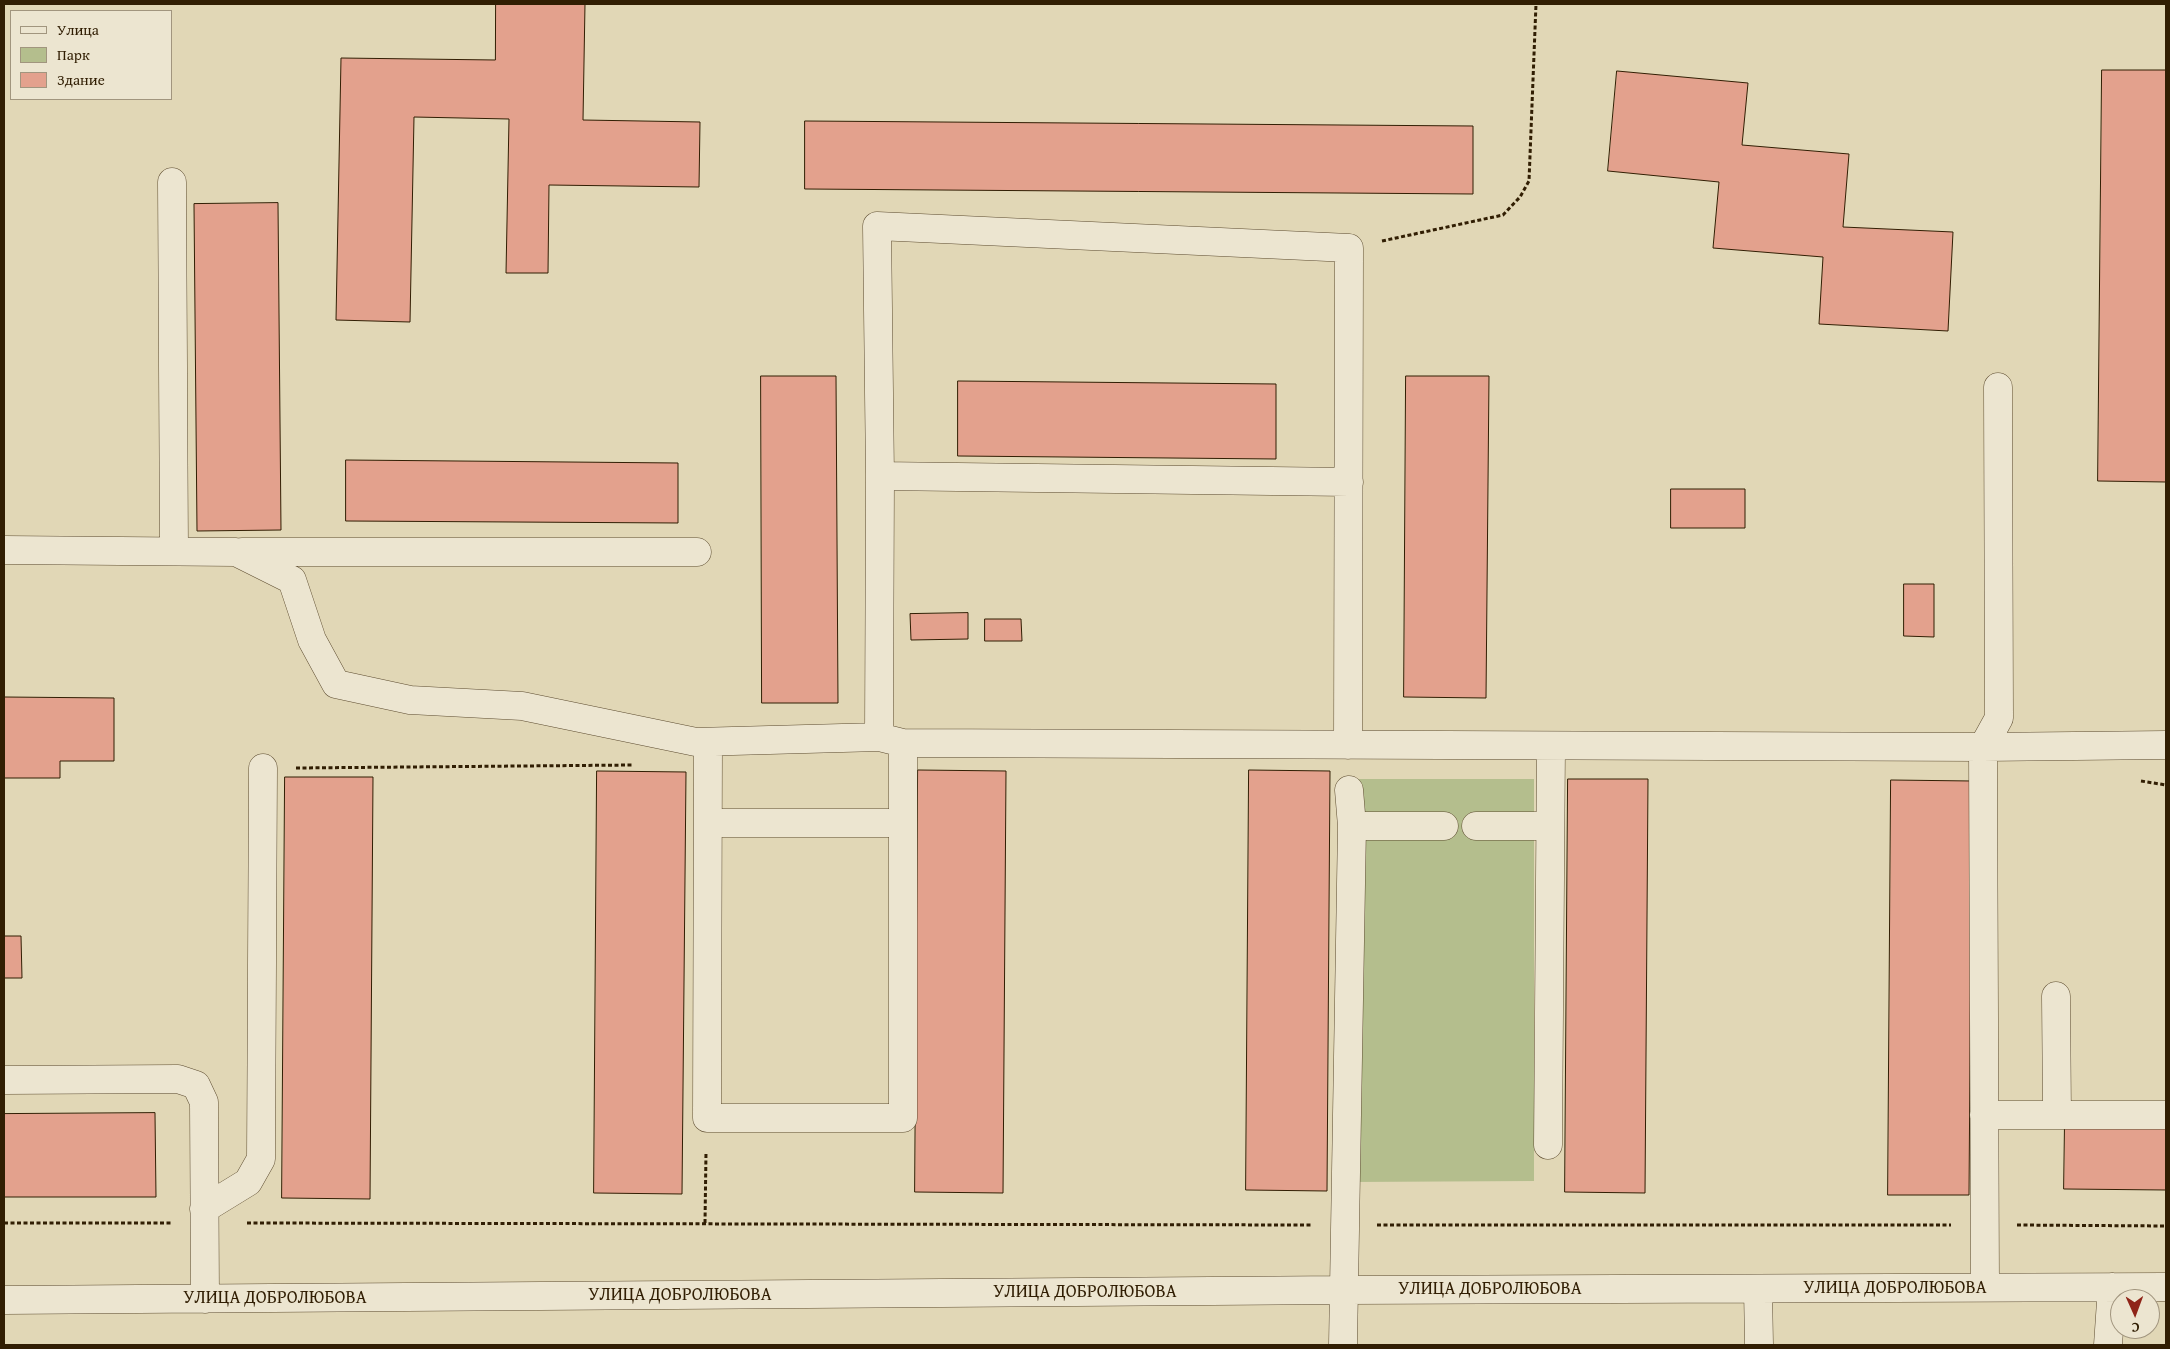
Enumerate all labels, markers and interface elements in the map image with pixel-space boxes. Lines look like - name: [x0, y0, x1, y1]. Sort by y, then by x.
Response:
- legend: [10, 10, 172, 100]
- text: Улица: [57, 19, 99, 40]
- text: Парк: [57, 44, 90, 65]
- text: Здание: [57, 69, 105, 90]
- street label: УЛИЦА ДОБРОЛЮБОВА: [1803, 1277, 1987, 1299]
- street label: УЛИЦА ДОБРОЛЮБОВА: [1398, 1278, 1582, 1300]
- street label: УЛИЦА ДОБРОЛЮБОВА: [993, 1281, 1177, 1303]
- street label: УЛИЦА ДОБРОЛЮБОВА: [588, 1284, 772, 1306]
- street label: УЛИЦА ДОБРОЛЮБОВА: [183, 1287, 367, 1309]
- north arrow: [2110, 1289, 2160, 1339]
- text: С: [2131, 1318, 2140, 1338]

